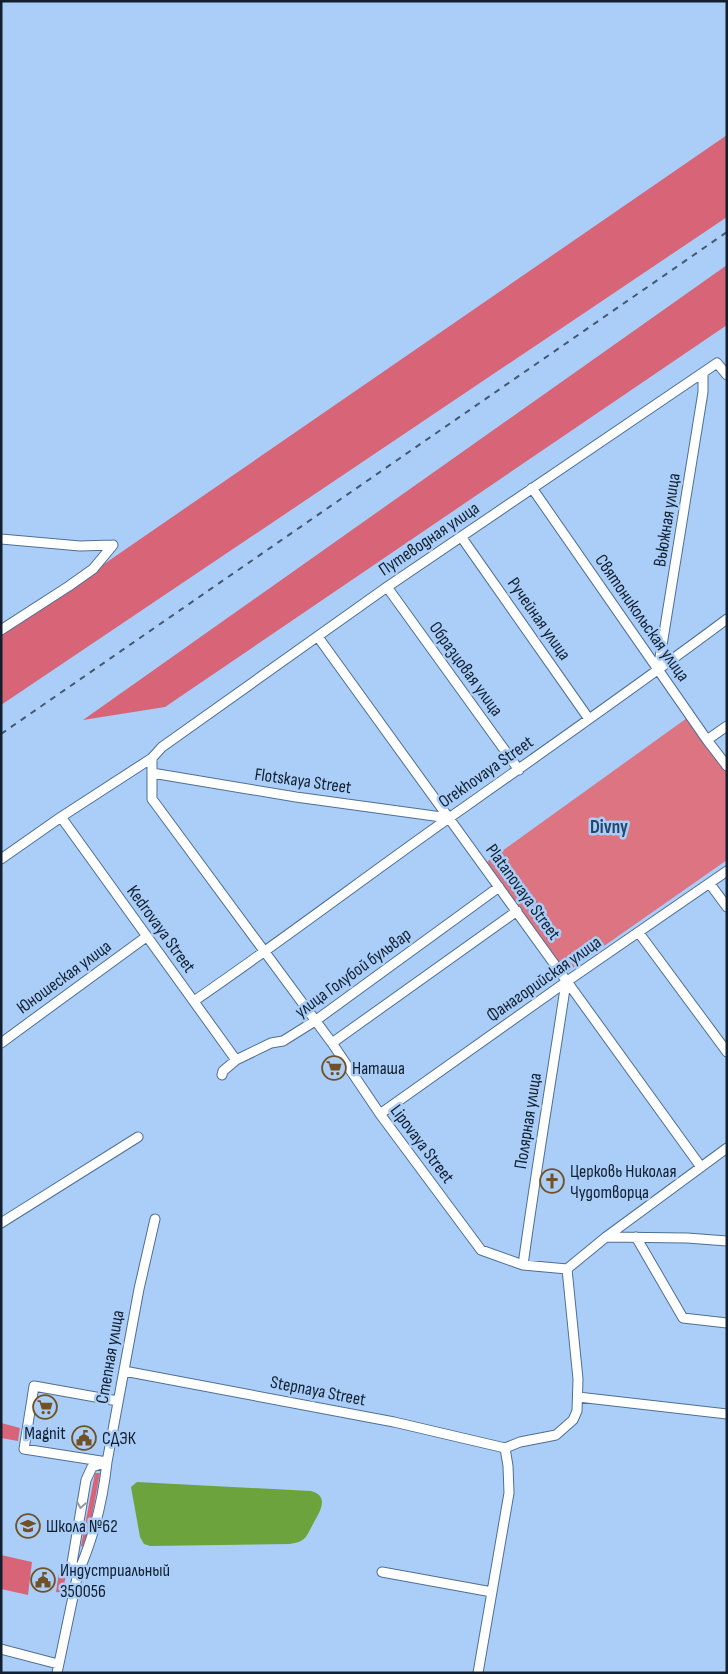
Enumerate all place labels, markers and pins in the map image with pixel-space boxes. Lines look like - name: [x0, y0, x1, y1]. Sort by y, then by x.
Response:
- supermarket icon: Наташа: [321, 1055, 347, 1081]
- place label: Наташа: [352, 1058, 405, 1079]
- place label: Церковь Николая Чудотворца: [570, 1161, 677, 1203]
- church icon: Церковь Николая Чудотворца: [539, 1168, 565, 1194]
- supermarket icon: Magnit: [32, 1394, 58, 1420]
- place label: Magnit: [24, 1423, 66, 1444]
- public building icon: СДЭК: [71, 1425, 97, 1451]
- place label: СДЭК: [102, 1428, 137, 1449]
- school or university icon: Школа №62: [15, 1513, 41, 1539]
- place label: Школа №62: [46, 1516, 118, 1537]
- place label: Индустриальный 350056: [60, 1560, 170, 1602]
- public building icon: Индустриальный 350056: [30, 1567, 56, 1593]

